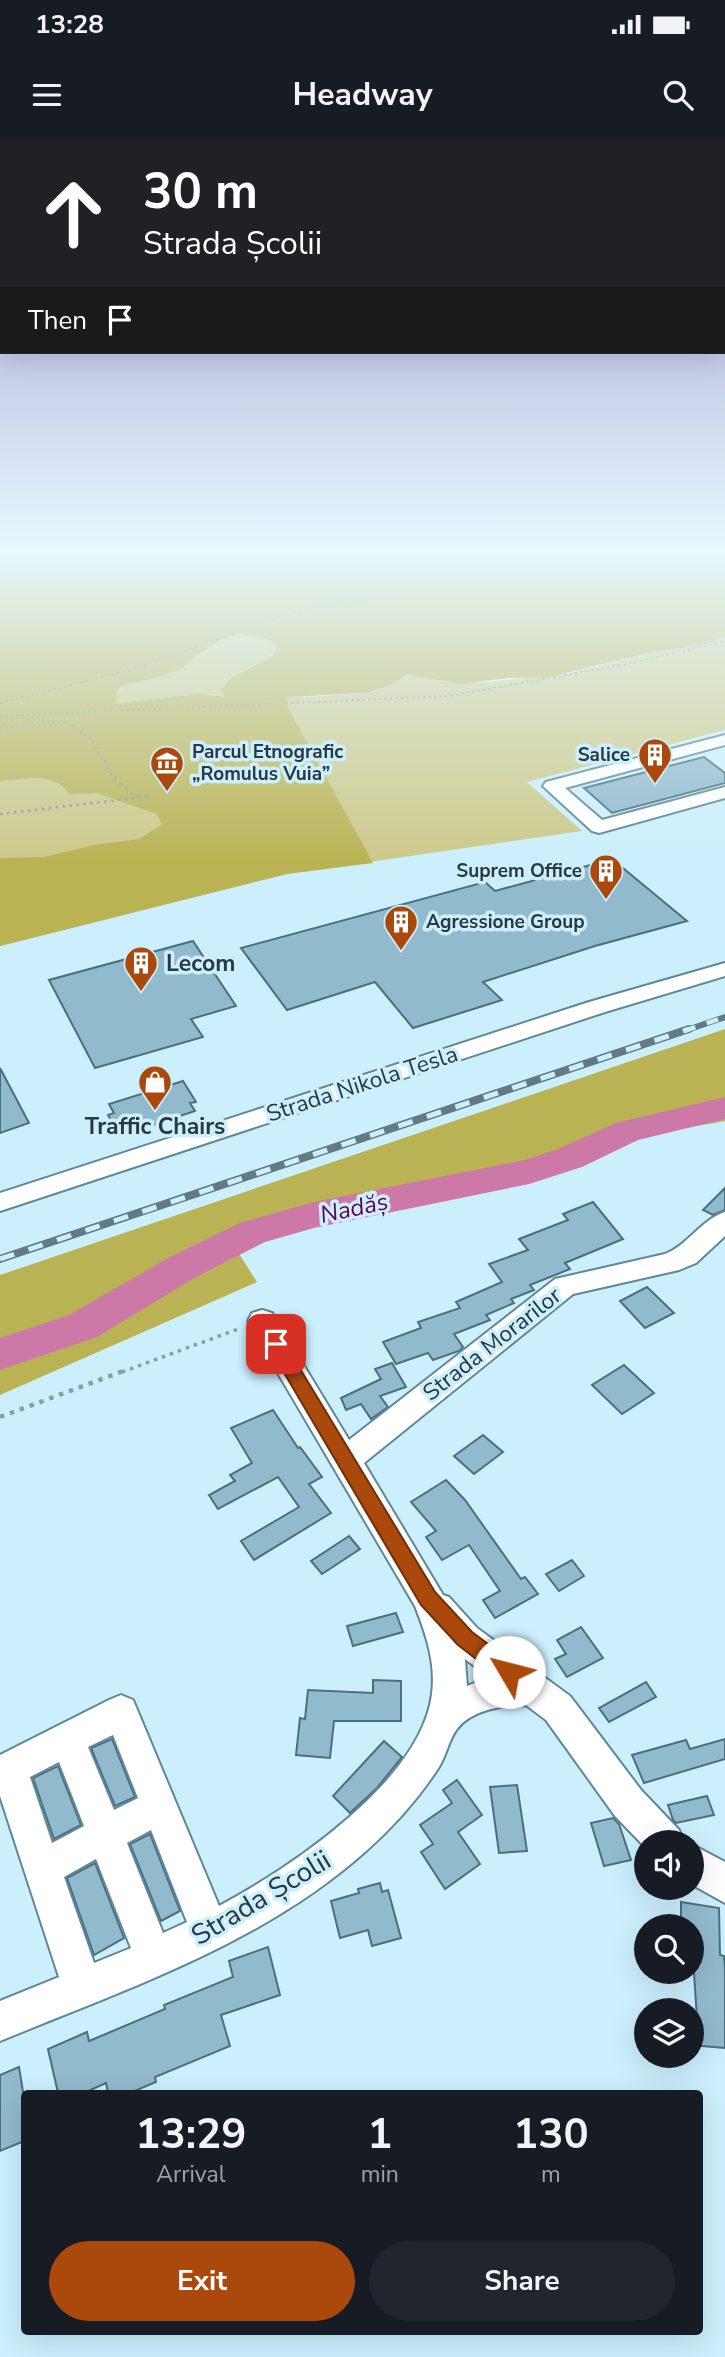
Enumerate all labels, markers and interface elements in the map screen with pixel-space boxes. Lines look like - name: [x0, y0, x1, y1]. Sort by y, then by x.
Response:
- text: 13:28: [35, 7, 104, 42]
- text: Headway: [293, 73, 432, 116]
- icon: menu: [28, 76, 66, 114]
- icon: search: [659, 76, 697, 114]
- text: 30 m: [143, 158, 258, 225]
- icon: ahead: [28, 168, 119, 259]
- text: Strada Școlii: [143, 222, 322, 265]
- icon: arrive: [101, 301, 139, 339]
- text: Then: [28, 303, 87, 338]
- building icon: Salice: [636, 736, 674, 785]
- place label: Parcul Etnografic „Romulus Vuia”: [192, 739, 343, 787]
- place label: Salice: [578, 742, 630, 768]
- museum icon: Parcul Etnografic „Romulus Vuia”: [148, 744, 186, 793]
- building icon: Suprem Office: [587, 852, 625, 901]
- place label: Suprem Office: [456, 858, 582, 884]
- building icon: Agressione Group: [382, 903, 420, 952]
- place label: Agressione Group: [426, 909, 585, 935]
- building icon: Lecom: [122, 944, 160, 993]
- place label: Lecom: [166, 948, 235, 979]
- street label: Strada Nikola Tesla: [262, 1038, 462, 1130]
- shop icon: Traffic Chairs: [136, 1063, 174, 1112]
- place label: Traffic Chairs: [85, 1111, 225, 1142]
- water label: Nadăș: [317, 1185, 391, 1231]
- street label: Strada Morarilor: [416, 1280, 568, 1408]
- pin: [246, 1314, 306, 1374]
- icon: arrive: [257, 1325, 295, 1363]
- position arrow: [472, 1635, 546, 1709]
- map controls: [634, 1830, 704, 2068]
- button: sound: [634, 1830, 704, 1900]
- street label: Strada Școlii: [184, 1841, 338, 1955]
- button: search: [634, 1914, 704, 1984]
- button: layers: [634, 1998, 704, 2068]
- text: 13:29: [135, 2106, 246, 2163]
- text: 1: [367, 2106, 392, 2163]
- text: 130: [513, 2106, 589, 2163]
- text: Arrival: [156, 2159, 225, 2190]
- text: min: [361, 2159, 399, 2190]
- text: m: [541, 2159, 561, 2190]
- button: Exit: [49, 2241, 355, 2321]
- button: Share: [369, 2241, 675, 2321]

